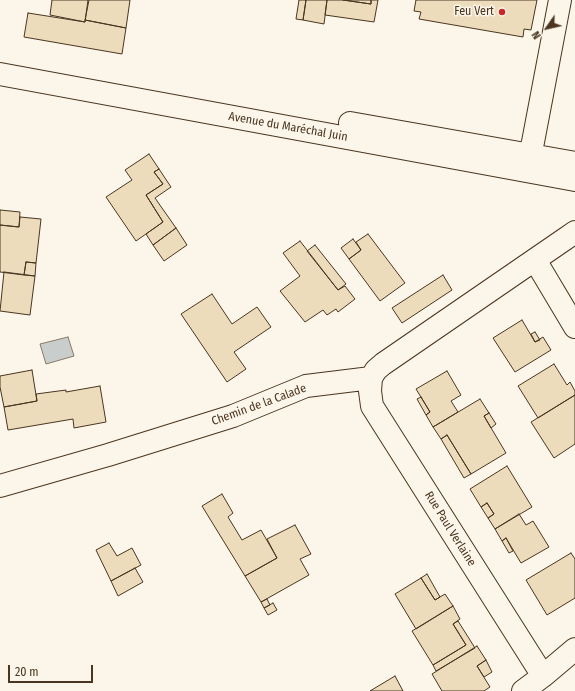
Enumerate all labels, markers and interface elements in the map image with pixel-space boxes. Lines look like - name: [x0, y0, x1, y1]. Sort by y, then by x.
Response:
- place label: Feu Vert: [454, 5, 494, 19]
- marker: Feu Vert: [497, 7, 507, 17]
- north arrow: [527, 8, 567, 48]
- text: N: [529, 29, 544, 41]
- street label: Avenue du Maréchal Juin: [227, 109, 349, 145]
- street label: Chemin de la Calade: [210, 381, 308, 429]
- street label: Rue Paul Verlaine: [421, 489, 479, 569]
- scale bar: [10, 657, 95, 683]
- text: 20 m: [15, 665, 39, 679]

